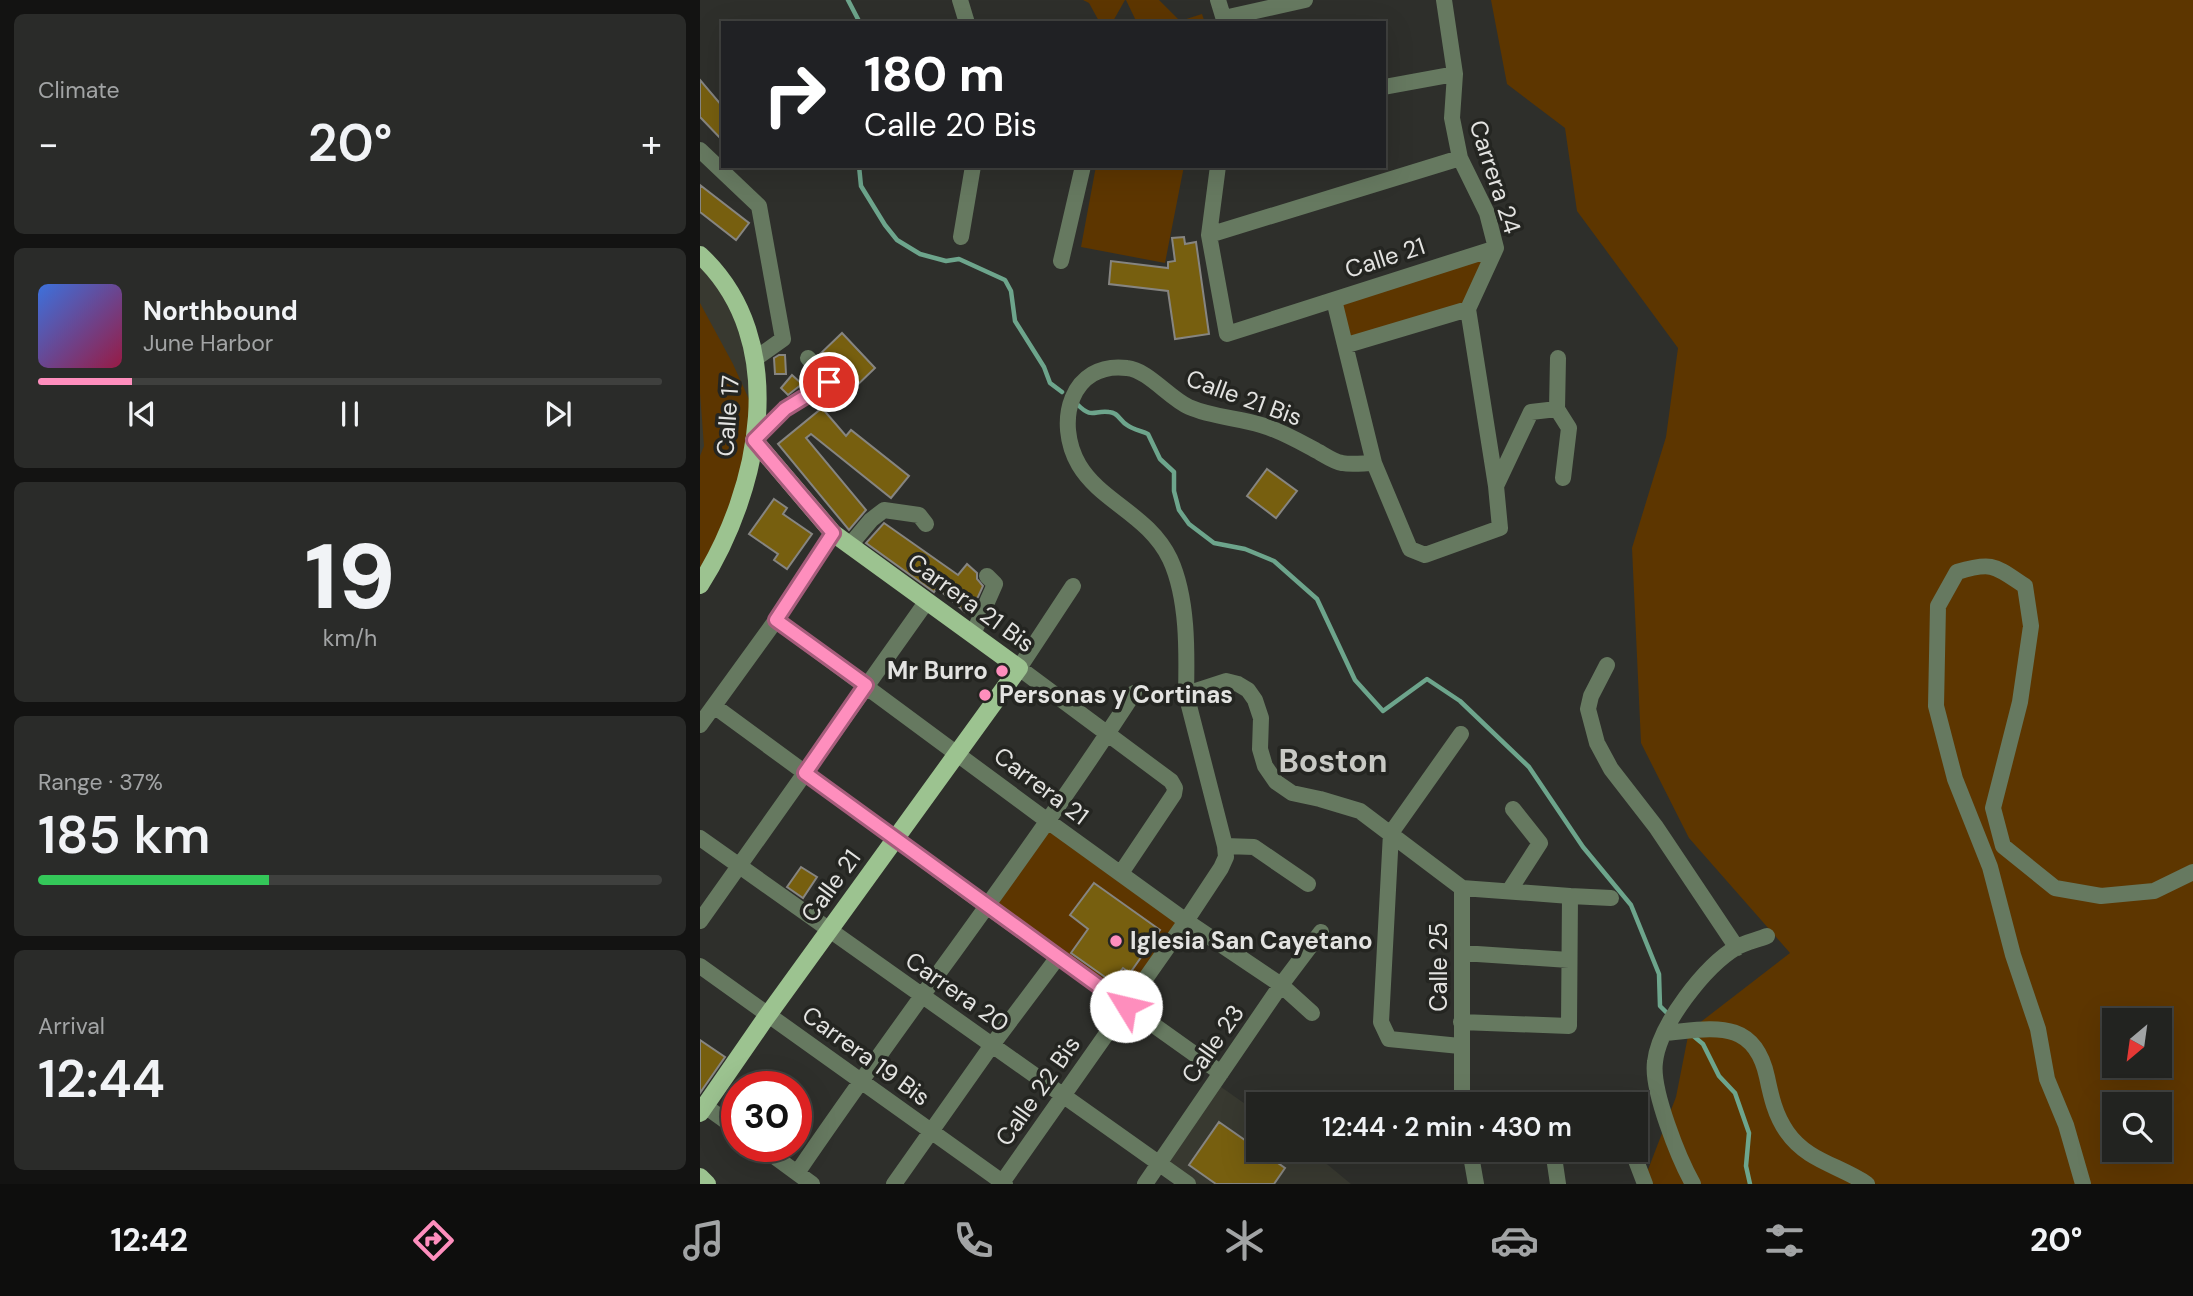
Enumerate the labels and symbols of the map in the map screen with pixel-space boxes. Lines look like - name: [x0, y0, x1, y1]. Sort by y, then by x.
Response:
- street label: Carrera 24: [1463, 116, 1528, 238]
- street label: Calle 21: [1341, 230, 1429, 285]
- pin: [799, 352, 859, 412]
- street label: Calle 21 Bis: [1182, 362, 1306, 433]
- street label: Calle 17: [709, 374, 746, 458]
- street label: Carrera 21 Bis: [902, 546, 1041, 659]
- place label: Mr Burro: [887, 655, 988, 686]
- marker: Mr Burro: [994, 663, 1010, 679]
- place label: Personas y Cortinas: [999, 679, 1233, 710]
- marker: Personas y Cortinas: [977, 687, 993, 703]
- street label: Carrera 21: [988, 740, 1095, 831]
- district label: Boston: [1278, 740, 1388, 782]
- street label: Calle 21: [794, 843, 867, 928]
- street label: Calle 25: [1423, 922, 1454, 1012]
- place label: Iglesia San Cayetano: [1130, 925, 1373, 956]
- marker: Iglesia San Cayetano: [1108, 933, 1124, 949]
- street label: Carrera 20: [899, 945, 1015, 1039]
- position arrow: [1089, 969, 1163, 1043]
- street label: Calle 23: [1174, 998, 1251, 1089]
- street label: Carrera 19 Bis: [796, 999, 936, 1112]
- north arrow: [2102, 1008, 2172, 1078]
- street label: Calle 22 Bis: [988, 1030, 1087, 1152]
- speed limit sign: 30: [721, 1071, 812, 1162]

